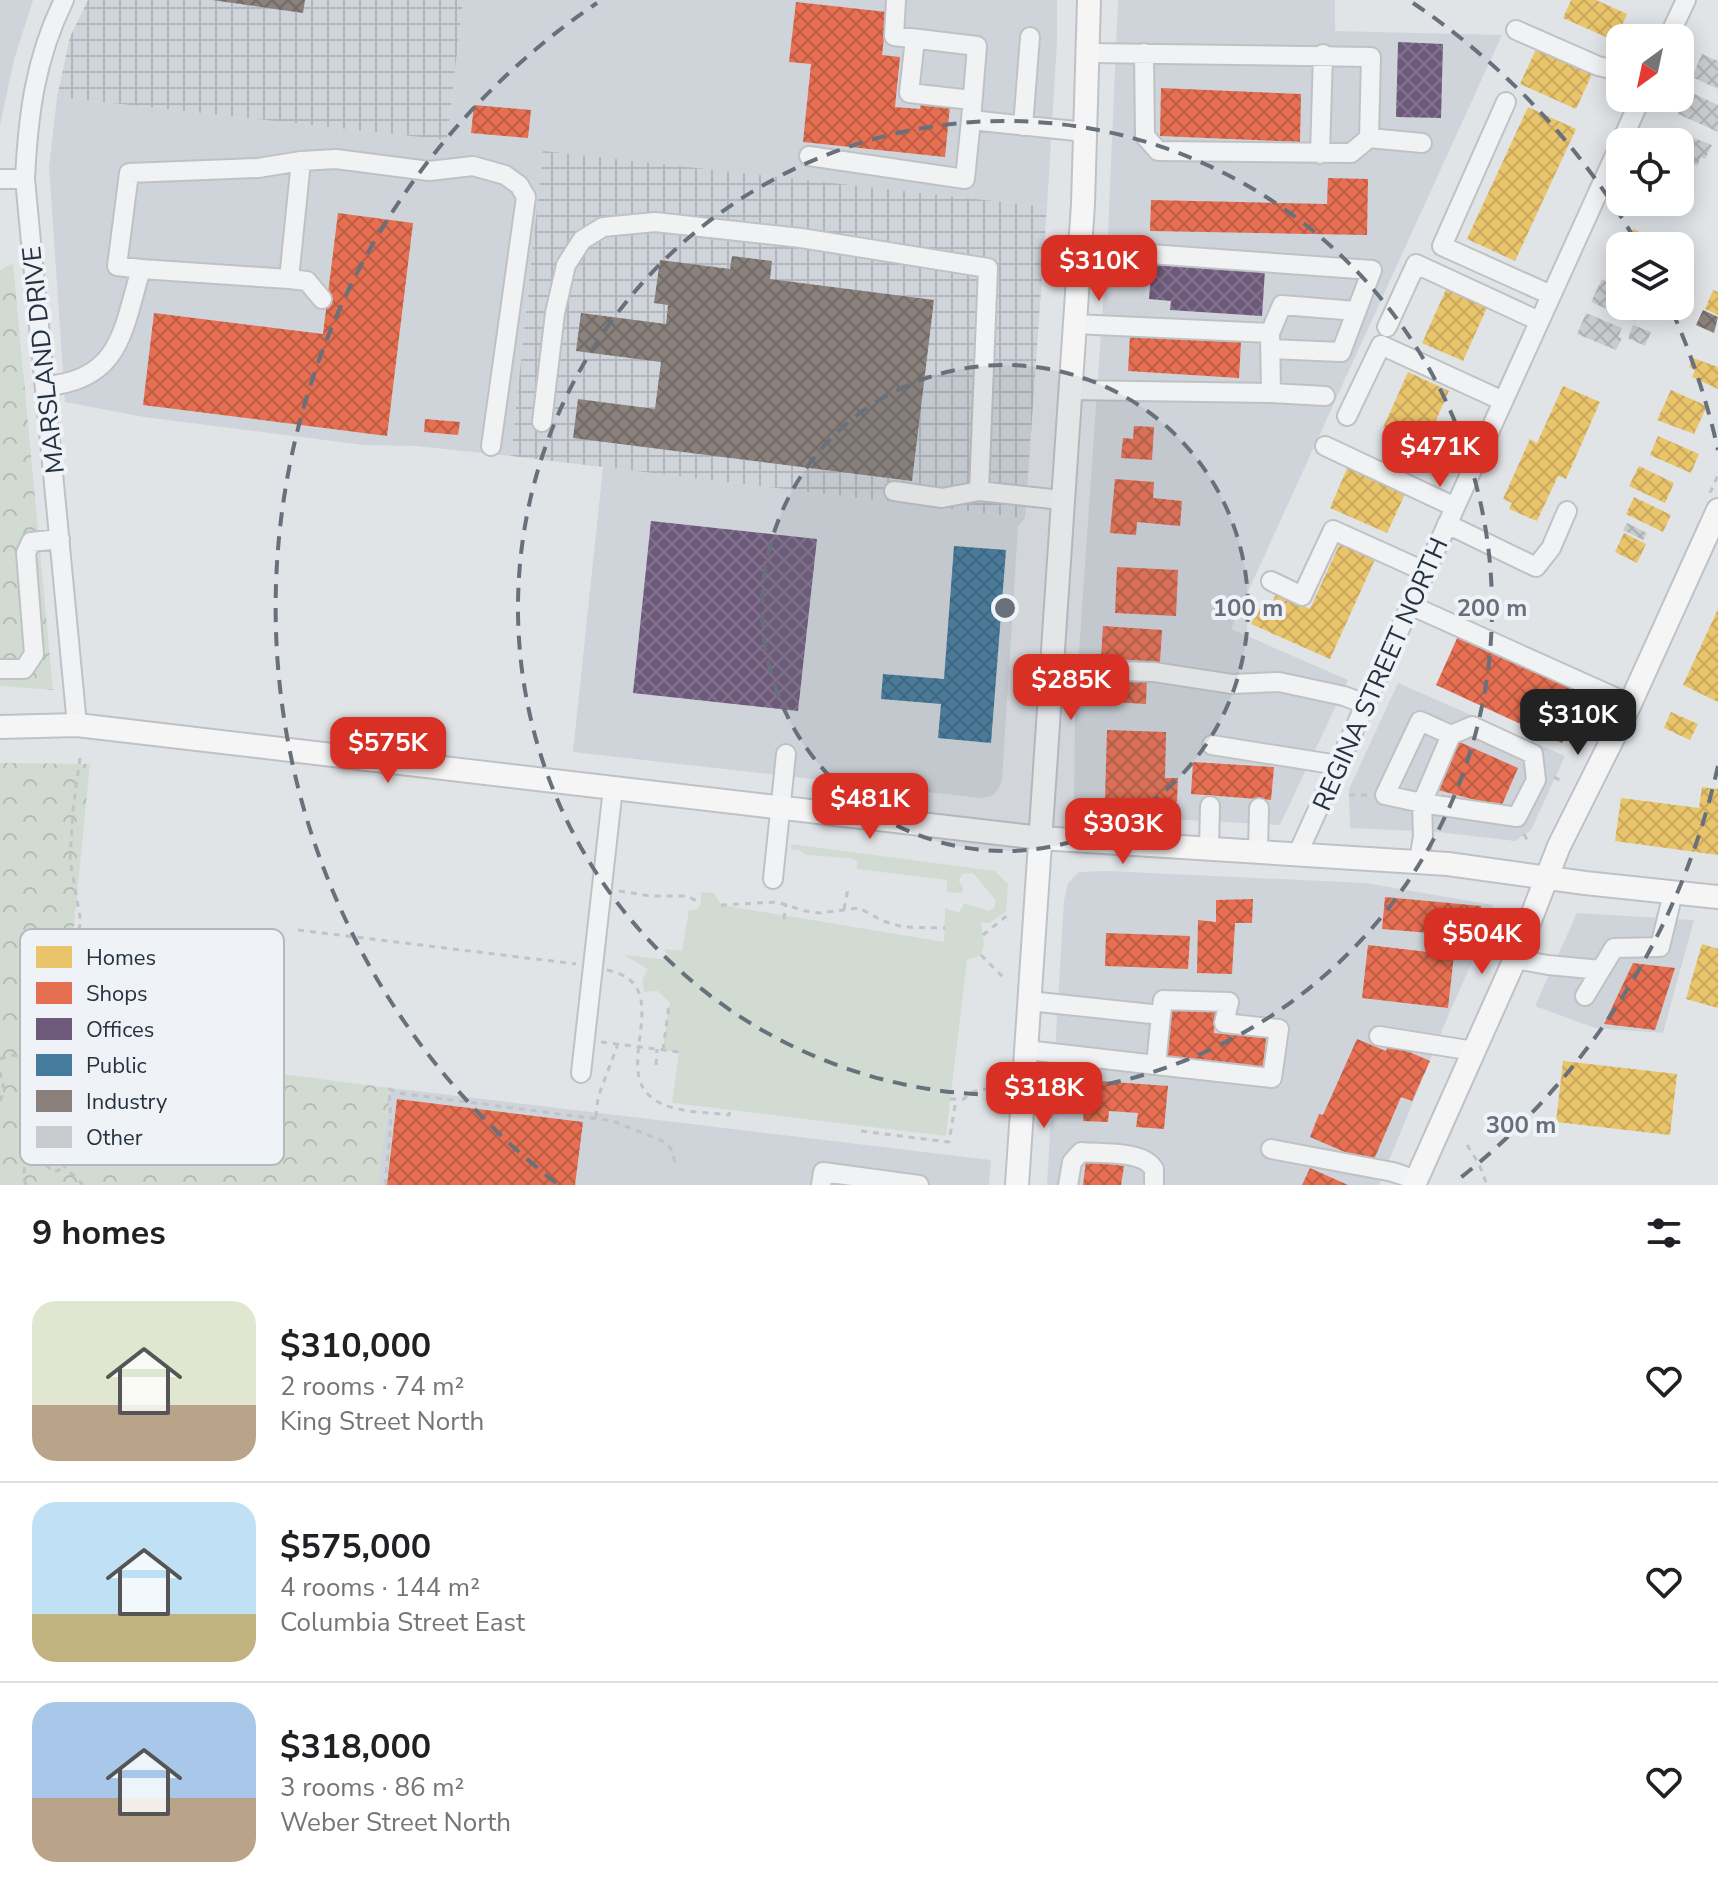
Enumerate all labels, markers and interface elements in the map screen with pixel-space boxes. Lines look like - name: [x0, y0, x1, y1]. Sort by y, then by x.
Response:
- north arrow: [1606, 24, 1694, 112]
- map controls: [1606, 24, 1694, 320]
- button: locate: [1606, 128, 1694, 216]
- button: layers: [1606, 232, 1694, 320]
- pin: $310K: [1043, 235, 1155, 303]
- text: $310K: [1059, 243, 1139, 278]
- street label: MARSLAND DRIVE: [14, 244, 73, 476]
- pin: $471K: [1384, 421, 1496, 489]
- text: $471K: [1400, 429, 1480, 464]
- street label: REGINA STREET NORTH: [1304, 532, 1457, 816]
- text: 100 m: [1213, 592, 1283, 624]
- text: 200 m: [1457, 592, 1527, 624]
- centre of rings: [991, 594, 1019, 622]
- pin: $285K: [1015, 654, 1127, 722]
- text: $285K: [1031, 662, 1111, 697]
- pin: $310K: [1522, 689, 1634, 757]
- text: $310K: [1538, 697, 1618, 732]
- pin: $575K: [332, 717, 444, 785]
- text: $575K: [348, 725, 428, 760]
- pin: $481K: [814, 773, 926, 841]
- text: $481K: [830, 781, 910, 816]
- pin: $303K: [1067, 798, 1179, 866]
- text: $303K: [1083, 806, 1163, 841]
- pin: $504K: [1426, 908, 1538, 976]
- text: $504K: [1442, 916, 1522, 951]
- legend: [20, 929, 284, 1165]
- text: Homes: [86, 943, 156, 973]
- text: Shops: [86, 979, 148, 1009]
- text: Offices: [86, 1015, 154, 1045]
- text: Public: [86, 1051, 147, 1081]
- pin: $318K: [988, 1062, 1100, 1130]
- text: $318K: [1004, 1070, 1084, 1105]
- text: Industry: [86, 1087, 168, 1117]
- text: 300 m: [1486, 1109, 1556, 1141]
- text: Other: [86, 1123, 143, 1153]
- text: 9 homes: [32, 1210, 166, 1256]
- icon: filters: [1642, 1211, 1686, 1255]
- text: $310,000: [280, 1323, 431, 1369]
- icon: home: [96, 1333, 192, 1429]
- icon: heart: [1642, 1359, 1686, 1403]
- text: 2 rooms · 74 m²: [280, 1369, 464, 1404]
- text: King Street North: [280, 1404, 484, 1439]
- text: $575,000: [280, 1524, 431, 1570]
- icon: home: [96, 1534, 192, 1630]
- icon: heart: [1642, 1560, 1686, 1604]
- text: 4 rooms · 144 m²: [280, 1570, 480, 1605]
- text: Columbia Street East: [280, 1605, 525, 1640]
- text: $318,000: [280, 1724, 431, 1770]
- icon: home: [96, 1734, 192, 1830]
- icon: heart: [1642, 1760, 1686, 1804]
- text: 3 rooms · 86 m²: [280, 1770, 464, 1805]
- text: Weber Street North: [280, 1805, 511, 1840]

